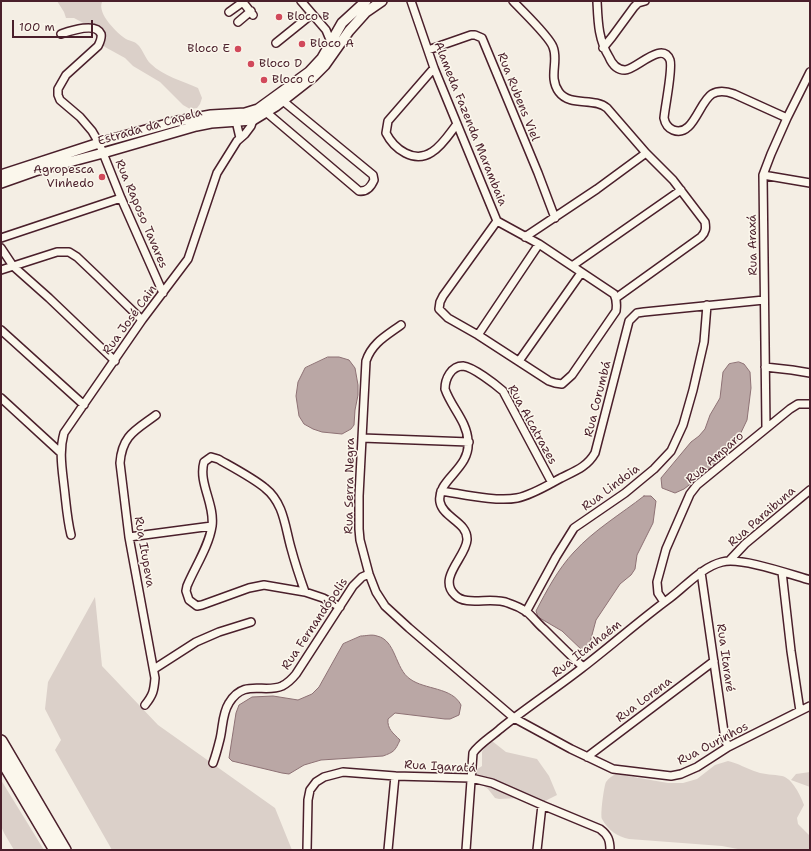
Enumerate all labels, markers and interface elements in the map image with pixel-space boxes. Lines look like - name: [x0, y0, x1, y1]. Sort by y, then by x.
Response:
- place label: Bloco B: [287, 10, 329, 24]
- scale bar: [14, 12, 95, 38]
- marker: Bloco B: [274, 12, 284, 22]
- text: 100 m: [19, 19, 55, 35]
- place label: Bloco A: [310, 37, 354, 51]
- marker: Bloco A: [297, 39, 307, 49]
- street label: Alameda Fazenda Marambaia: [430, 40, 510, 208]
- place label: Bloco E: [187, 42, 230, 56]
- marker: Bloco E: [233, 44, 243, 54]
- street label: Rua Rubens Viel: [494, 51, 542, 143]
- place label: Bloco D: [259, 57, 302, 71]
- marker: Bloco D: [246, 59, 256, 69]
- place label: Bloco C: [272, 73, 315, 87]
- marker: Bloco C: [259, 75, 269, 85]
- street label: Estrada da Capela: [96, 105, 204, 149]
- street label: Rua Raposo Tavares: [112, 157, 170, 271]
- place label: Agropesca Vinhedo: [33, 163, 94, 191]
- marker: Agropesca Vinhedo: [97, 172, 107, 182]
- street label: Rua Araxá: [745, 214, 761, 276]
- street label: Rua José Cain: [100, 282, 160, 358]
- street label: Rua Corumbá: [582, 360, 614, 438]
- street label: Rua Alcatrazes: [504, 383, 560, 467]
- street label: Rua Amparo: [683, 429, 747, 487]
- street label: Rua Serra Negra: [342, 438, 358, 534]
- street label: Rua Lindoia: [579, 462, 643, 514]
- street label: Rua Paraibuna: [725, 484, 799, 550]
- street label: Rua Itupeva: [131, 515, 157, 589]
- street label: Rua Fernandópolis: [279, 575, 351, 673]
- street label: Rua Itanhaém: [549, 617, 625, 681]
- street label: Rua Itararé: [713, 623, 737, 693]
- street label: Rua Lorena: [613, 674, 675, 726]
- street label: Rua Ourinhos: [675, 719, 751, 769]
- street label: Rua Igaratá: [404, 758, 476, 776]

